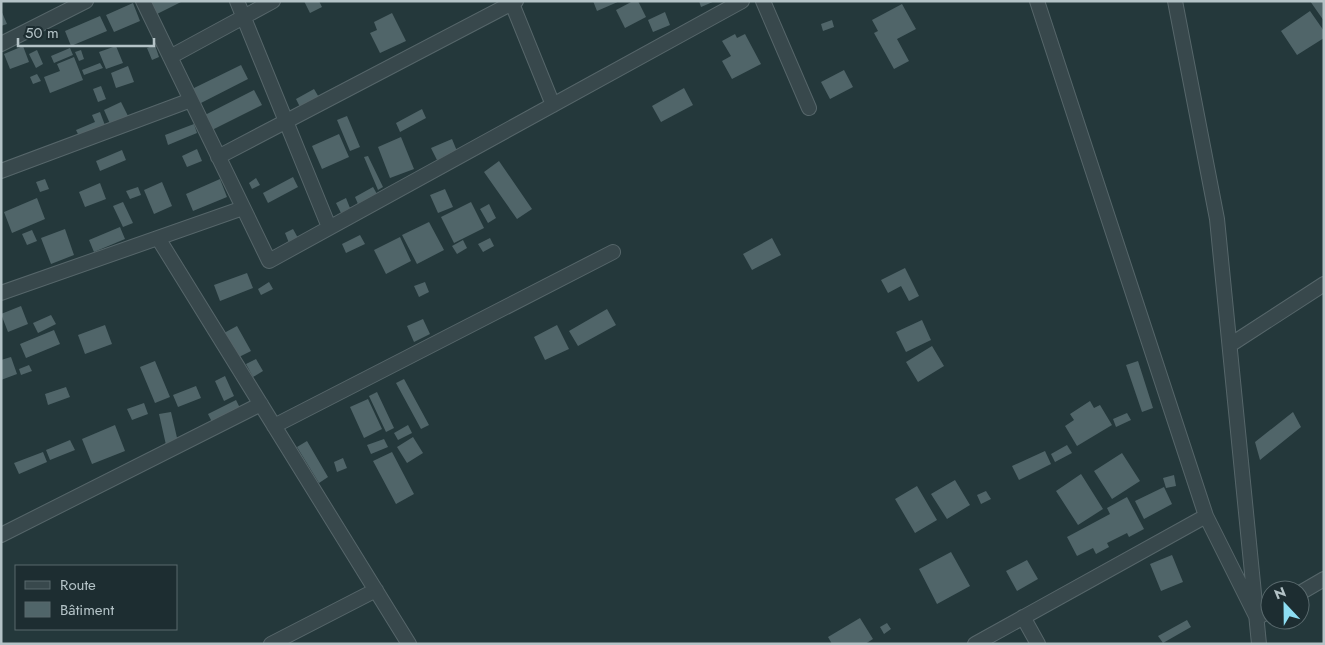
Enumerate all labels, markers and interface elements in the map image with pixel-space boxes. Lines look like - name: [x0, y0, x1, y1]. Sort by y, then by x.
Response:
- scale bar: [18, 15, 154, 47]
- text: 50 m: [25, 22, 59, 44]
- legend: [15, 565, 178, 630]
- text: Route: [60, 574, 96, 596]
- north arrow: [1260, 580, 1310, 630]
- text: N: [1271, 582, 1289, 604]
- text: Bâtiment: [60, 599, 114, 621]

